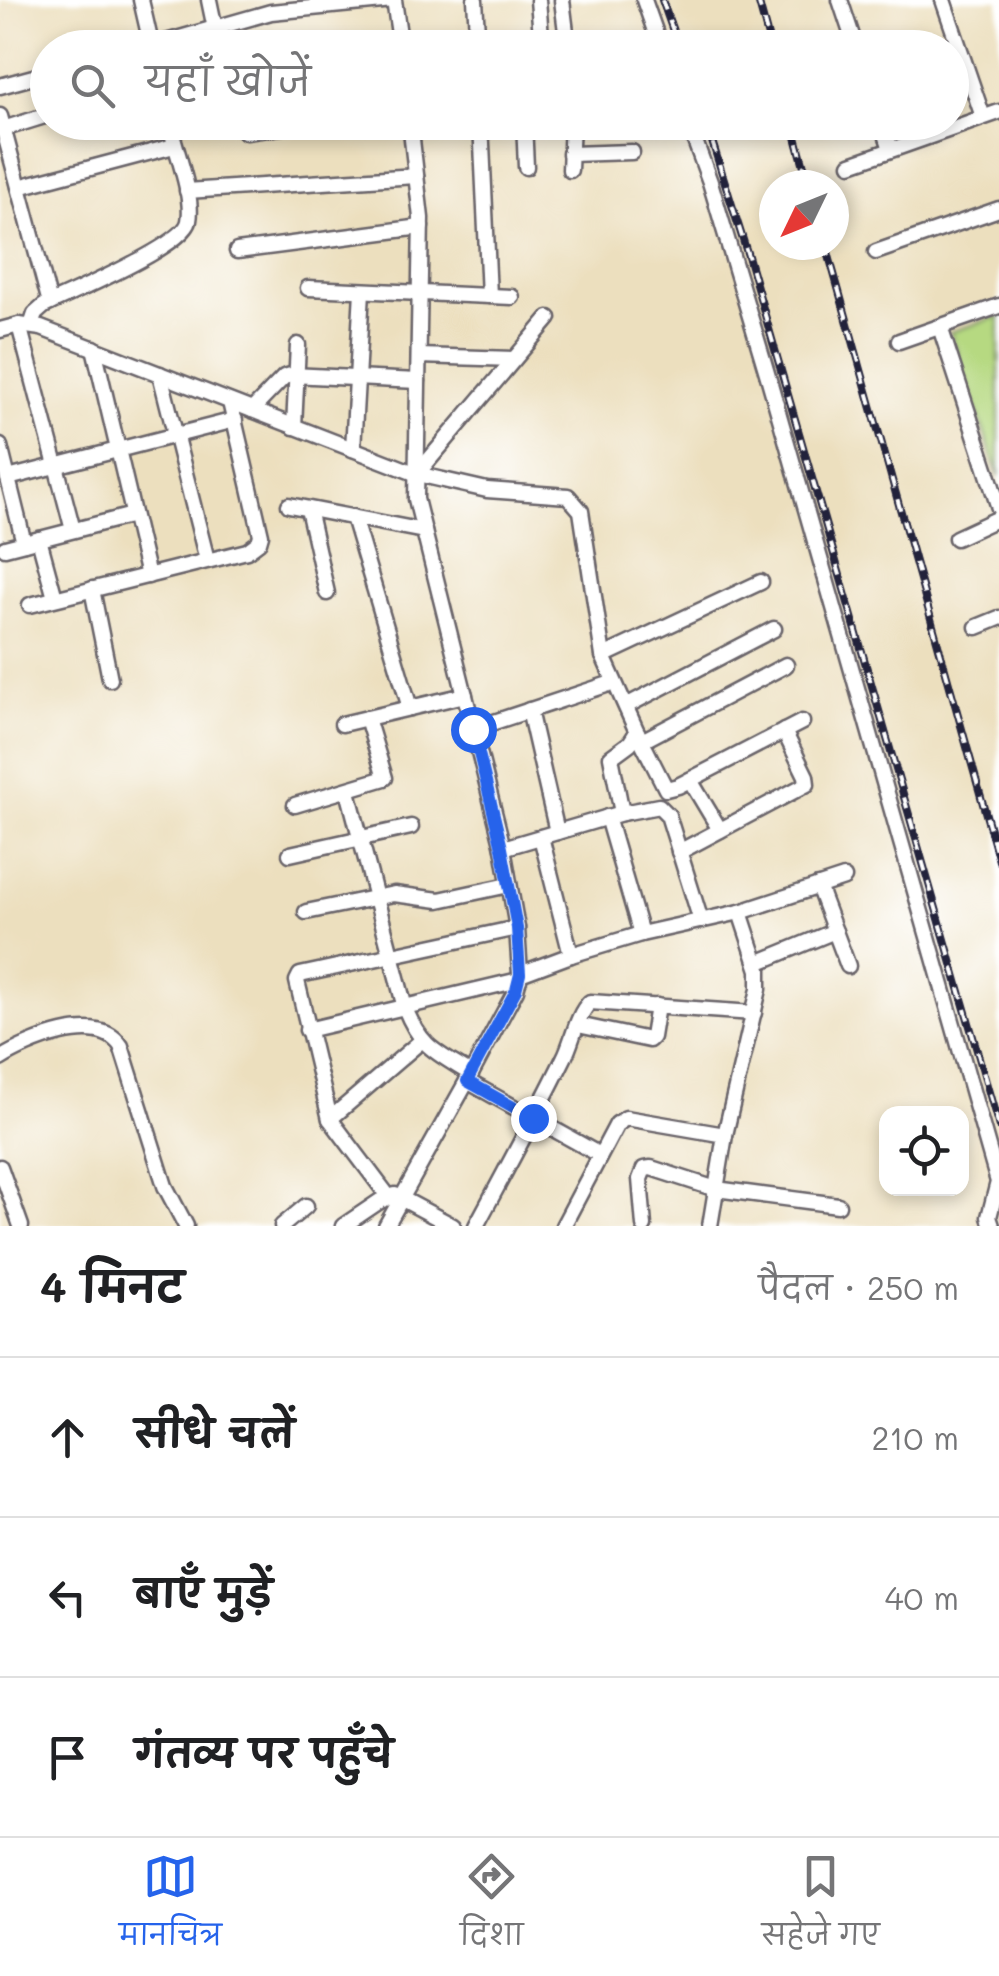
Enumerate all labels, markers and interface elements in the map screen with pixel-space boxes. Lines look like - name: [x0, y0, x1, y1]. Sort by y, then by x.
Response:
- search box: [30, 30, 969, 140]
- text: यहाँ खोजें: [145, 55, 311, 105]
- icon: search: [65, 58, 120, 113]
- north arrow: [759, 170, 849, 260]
- route start: [451, 707, 497, 753]
- route end: [511, 1096, 557, 1142]
- map controls: [879, 1106, 969, 1196]
- button: locate: [879, 1106, 969, 1196]
- text: 4 मिनट: [40, 1258, 184, 1313]
- text: पैदल · 250 m: [759, 1266, 959, 1308]
- text: सीधे चलें: [135, 1407, 295, 1457]
- icon: ahead: [40, 1410, 95, 1465]
- text: 210 m: [871, 1416, 959, 1458]
- text: बाएँ मुड़ें: [135, 1567, 272, 1617]
- icon: left: [40, 1570, 95, 1625]
- text: 40 m: [885, 1576, 959, 1618]
- text: गंतव्य पर पहुँचे: [135, 1727, 393, 1777]
- icon: arrive: [40, 1730, 95, 1785]
- tab: मानचित्र: [119, 1849, 222, 1966]
- tab: दिशा: [460, 1849, 524, 1966]
- tab: सहेजे गए: [762, 1849, 880, 1966]

